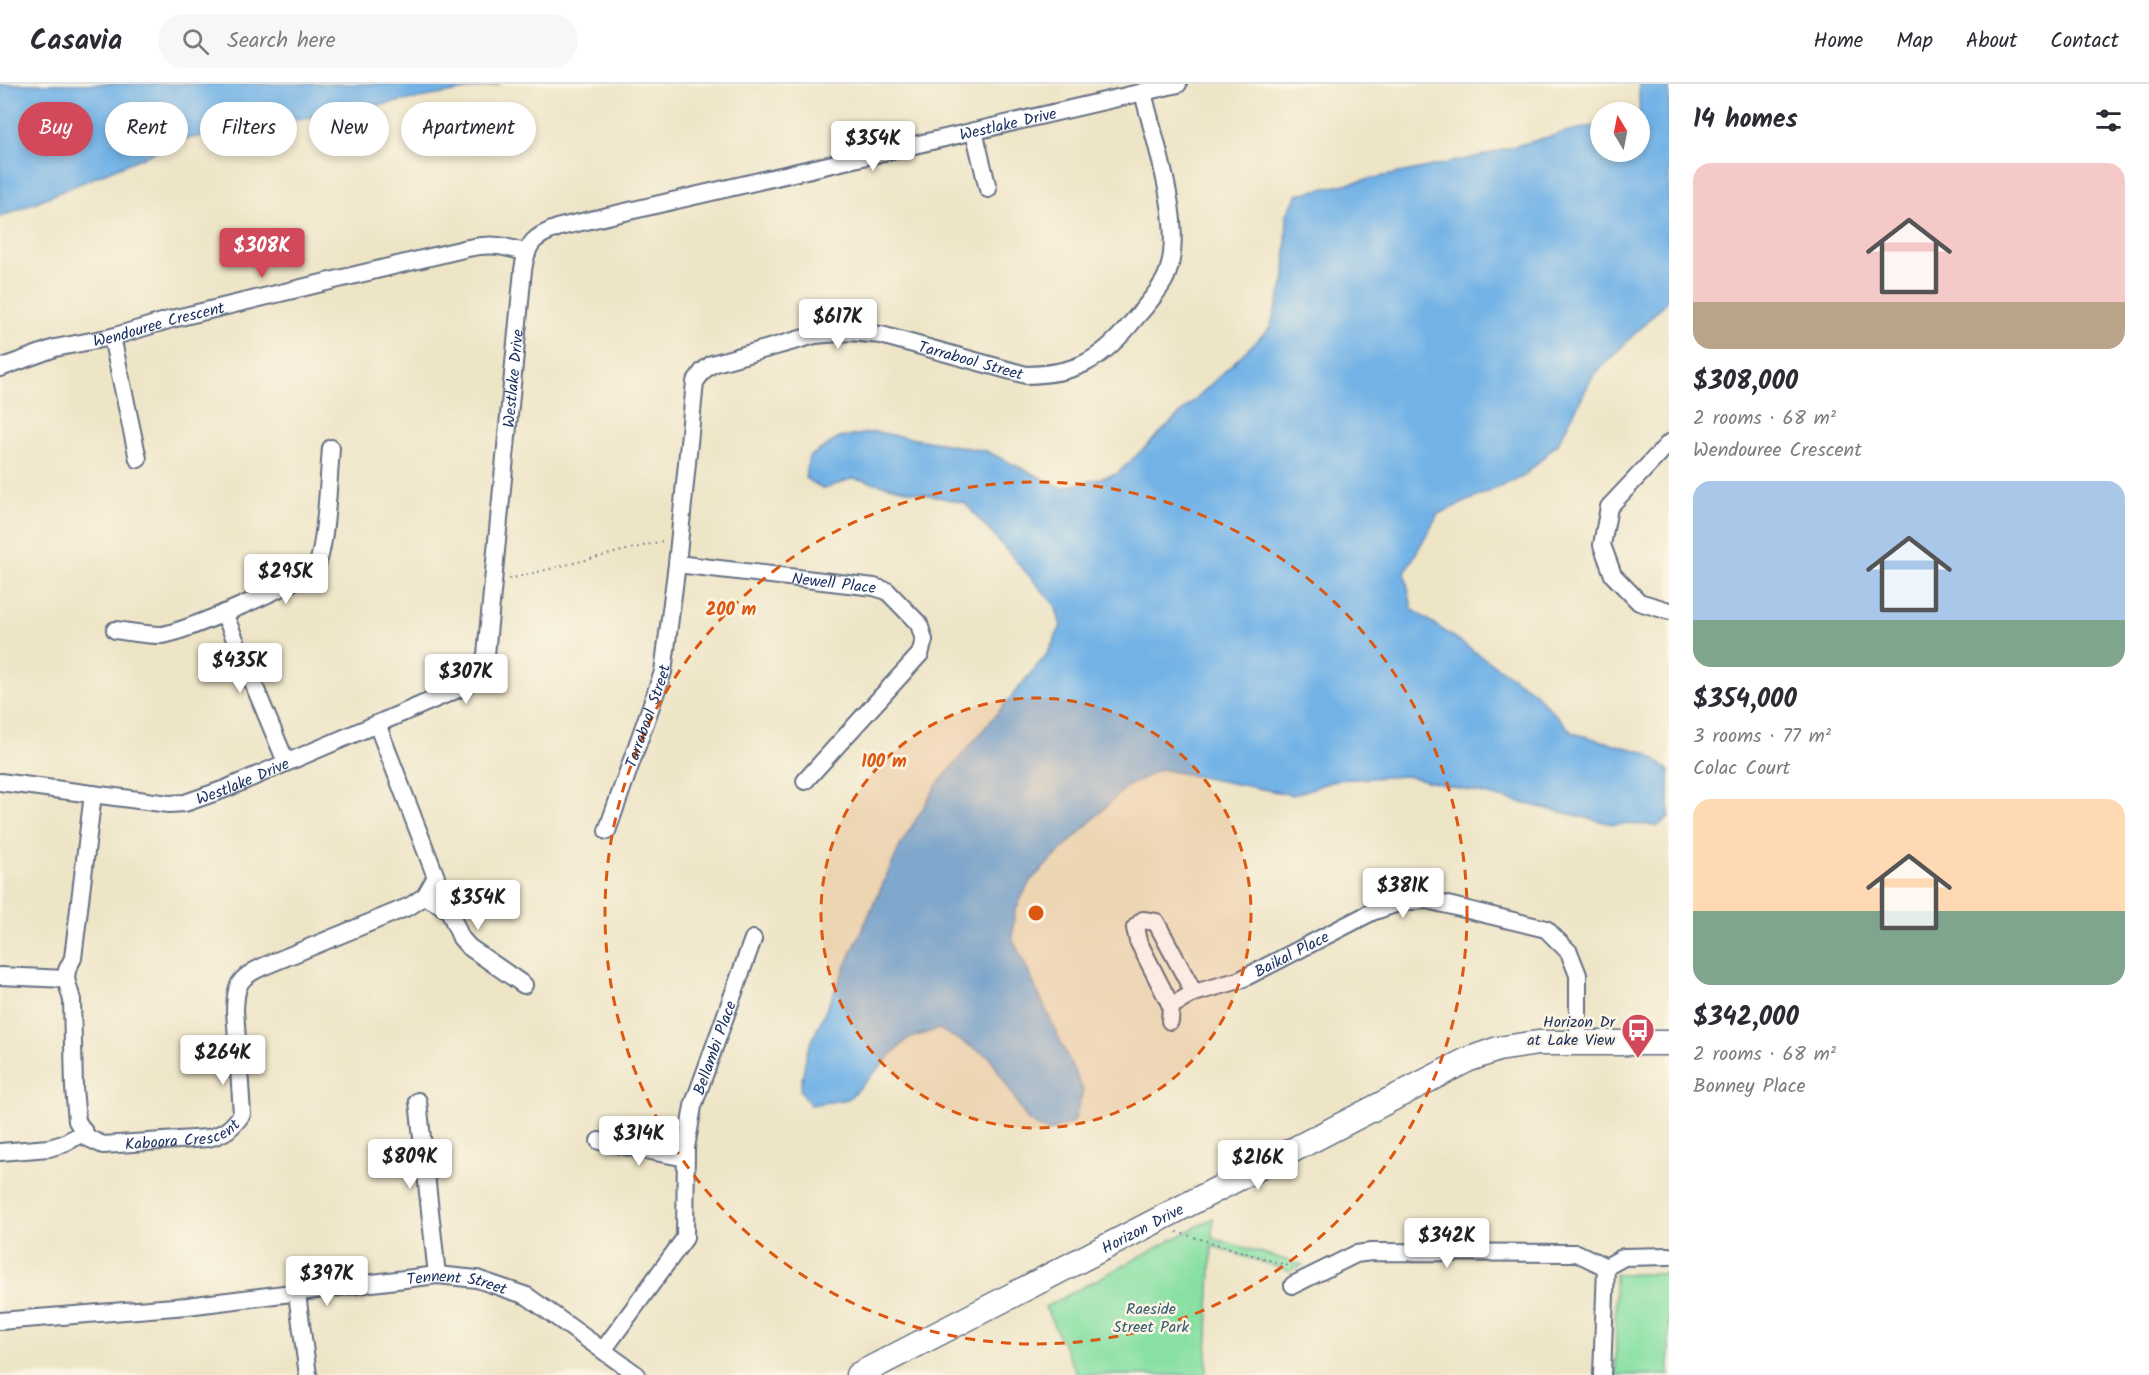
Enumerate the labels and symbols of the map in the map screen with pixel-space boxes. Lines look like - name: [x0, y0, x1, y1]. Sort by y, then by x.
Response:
- street label: Westlake Drive: [957, 102, 1059, 148]
- north arrow: [1590, 102, 1650, 162]
- pin: $354K: [831, 121, 915, 172]
- pin: $308K: [220, 228, 304, 279]
- street label: Wendouree Crescent: [91, 296, 228, 354]
- pin: $617K: [796, 299, 880, 350]
- street label: Westlake Drive: [497, 328, 531, 429]
- street label: Tarrabool Street: [915, 335, 1027, 388]
- pin: $295K: [244, 554, 328, 605]
- street label: Newell Place: [790, 566, 877, 601]
- text: 200 m: [706, 596, 757, 625]
- pin: $435K: [198, 643, 282, 694]
- pin: $307K: [424, 654, 508, 705]
- street label: Tarrabool Street: [619, 662, 678, 772]
- text: 100 m: [861, 748, 907, 777]
- street label: Westlake Drive: [193, 752, 294, 812]
- pin: $381K: [1361, 868, 1445, 919]
- pin: $354K: [436, 880, 520, 931]
- centre of rings: [1026, 903, 1046, 923]
- street label: Baikal Place: [1250, 925, 1334, 985]
- street label: Bellambi Place: [687, 998, 744, 1099]
- place label: Horizon Dr at Lake View: [1527, 1010, 1617, 1053]
- bus stop icon: Horizon Dr at Lake View: [1620, 1012, 1656, 1059]
- pin: $264K: [181, 1035, 265, 1086]
- street label: Kaboora Crescent: [124, 1113, 247, 1158]
- pin: $314K: [597, 1116, 681, 1167]
- pin: $809K: [368, 1139, 452, 1190]
- pin: $216K: [1216, 1140, 1300, 1191]
- street label: Horizon Drive: [1097, 1198, 1189, 1261]
- pin: $342K: [1405, 1218, 1489, 1269]
- pin: $397K: [285, 1256, 369, 1307]
- street label: Tennent Street: [405, 1264, 511, 1303]
- park label: Raeside Street Park: [1113, 1297, 1189, 1340]

